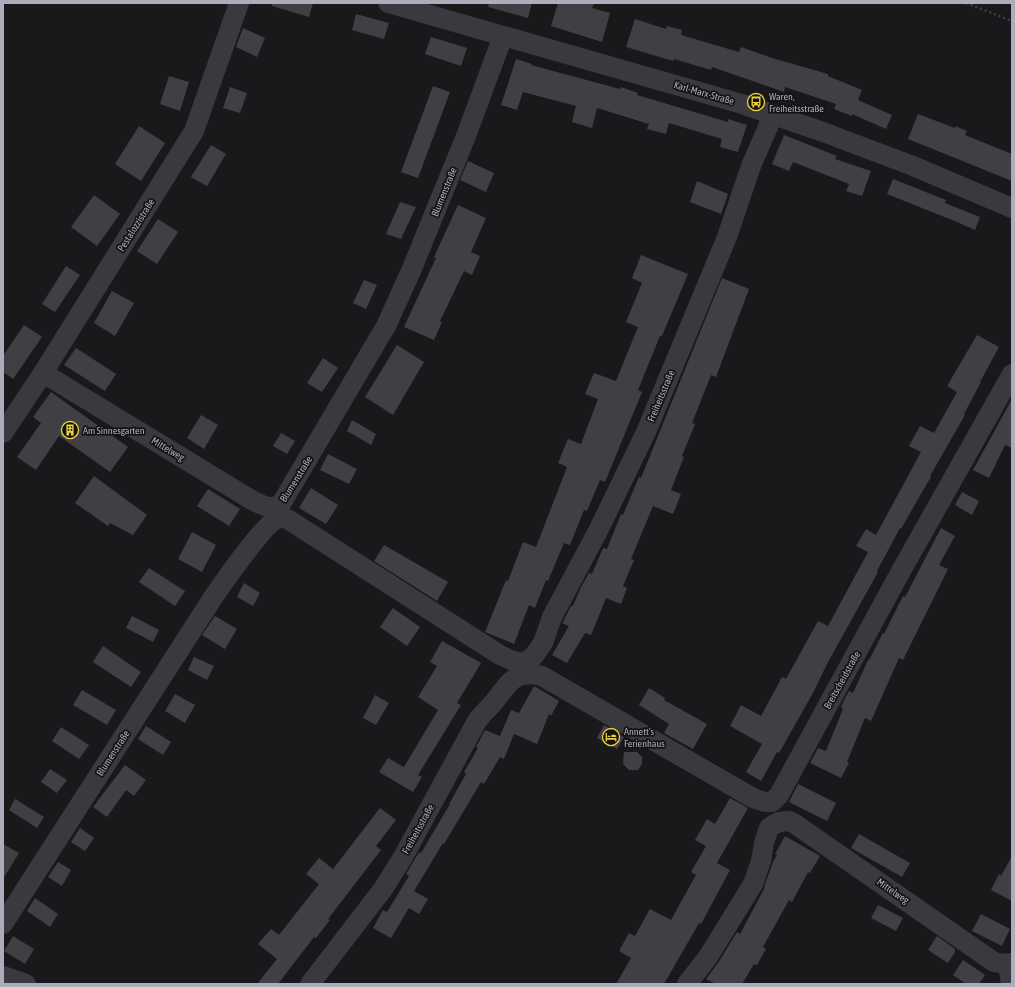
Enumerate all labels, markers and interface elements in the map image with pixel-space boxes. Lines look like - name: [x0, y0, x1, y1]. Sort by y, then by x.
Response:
- street label: Karl-Marx-Straße: [673, 79, 736, 107]
- place label: Waren, Freiheitsstraße: [769, 91, 824, 114]
- bus stop icon: Waren, Freiheitsstraße: [746, 92, 766, 112]
- street label: Blumenstraße: [429, 165, 459, 218]
- street label: Pestalozzistraße: [115, 196, 157, 253]
- street label: Freiheitsstraße: [645, 368, 677, 423]
- building icon: Am Sinnesgarten: [60, 420, 80, 440]
- place label: Am Sinnesgarten: [83, 425, 145, 436]
- street label: Mittelweg: [150, 435, 187, 463]
- street label: Blumenstraße: [278, 454, 315, 504]
- street label: Breitscheidstraße: [822, 649, 863, 711]
- place label: Annett's Ferienhaus: [624, 726, 665, 749]
- hotel icon: Annett's Ferienhaus: [601, 727, 621, 747]
- street label: Blumenstraße: [94, 728, 132, 778]
- street label: Freiheitsstraße: [400, 802, 436, 856]
- street label: Mittelweg: [875, 876, 912, 906]

